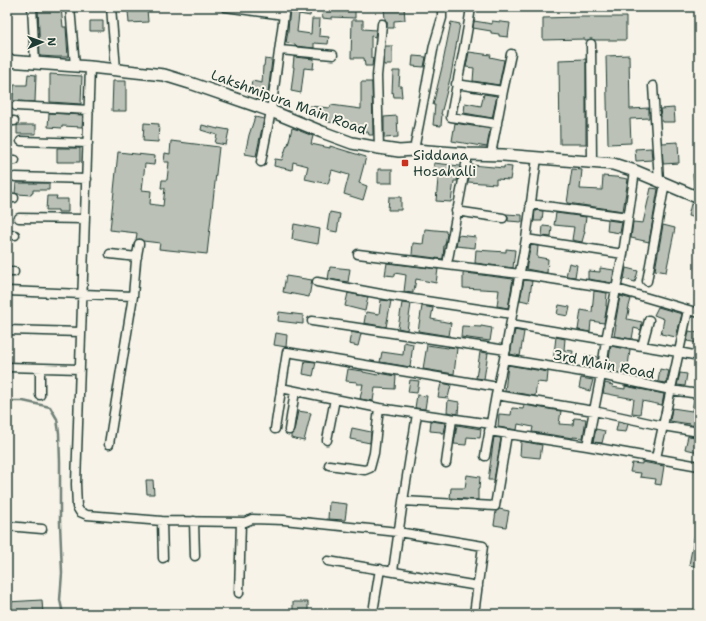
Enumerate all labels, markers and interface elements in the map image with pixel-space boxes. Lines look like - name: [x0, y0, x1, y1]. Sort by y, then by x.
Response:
- north arrow: [22, 22, 62, 62]
- text: N: [44, 37, 59, 47]
- street label: Lakshmipura Main Road: [209, 65, 370, 139]
- place label: Siddana Hosahalli: [413, 146, 476, 180]
- marker: Siddana Hosahalli: [400, 158, 410, 168]
- street label: 3rd Main Road: [552, 345, 657, 383]

